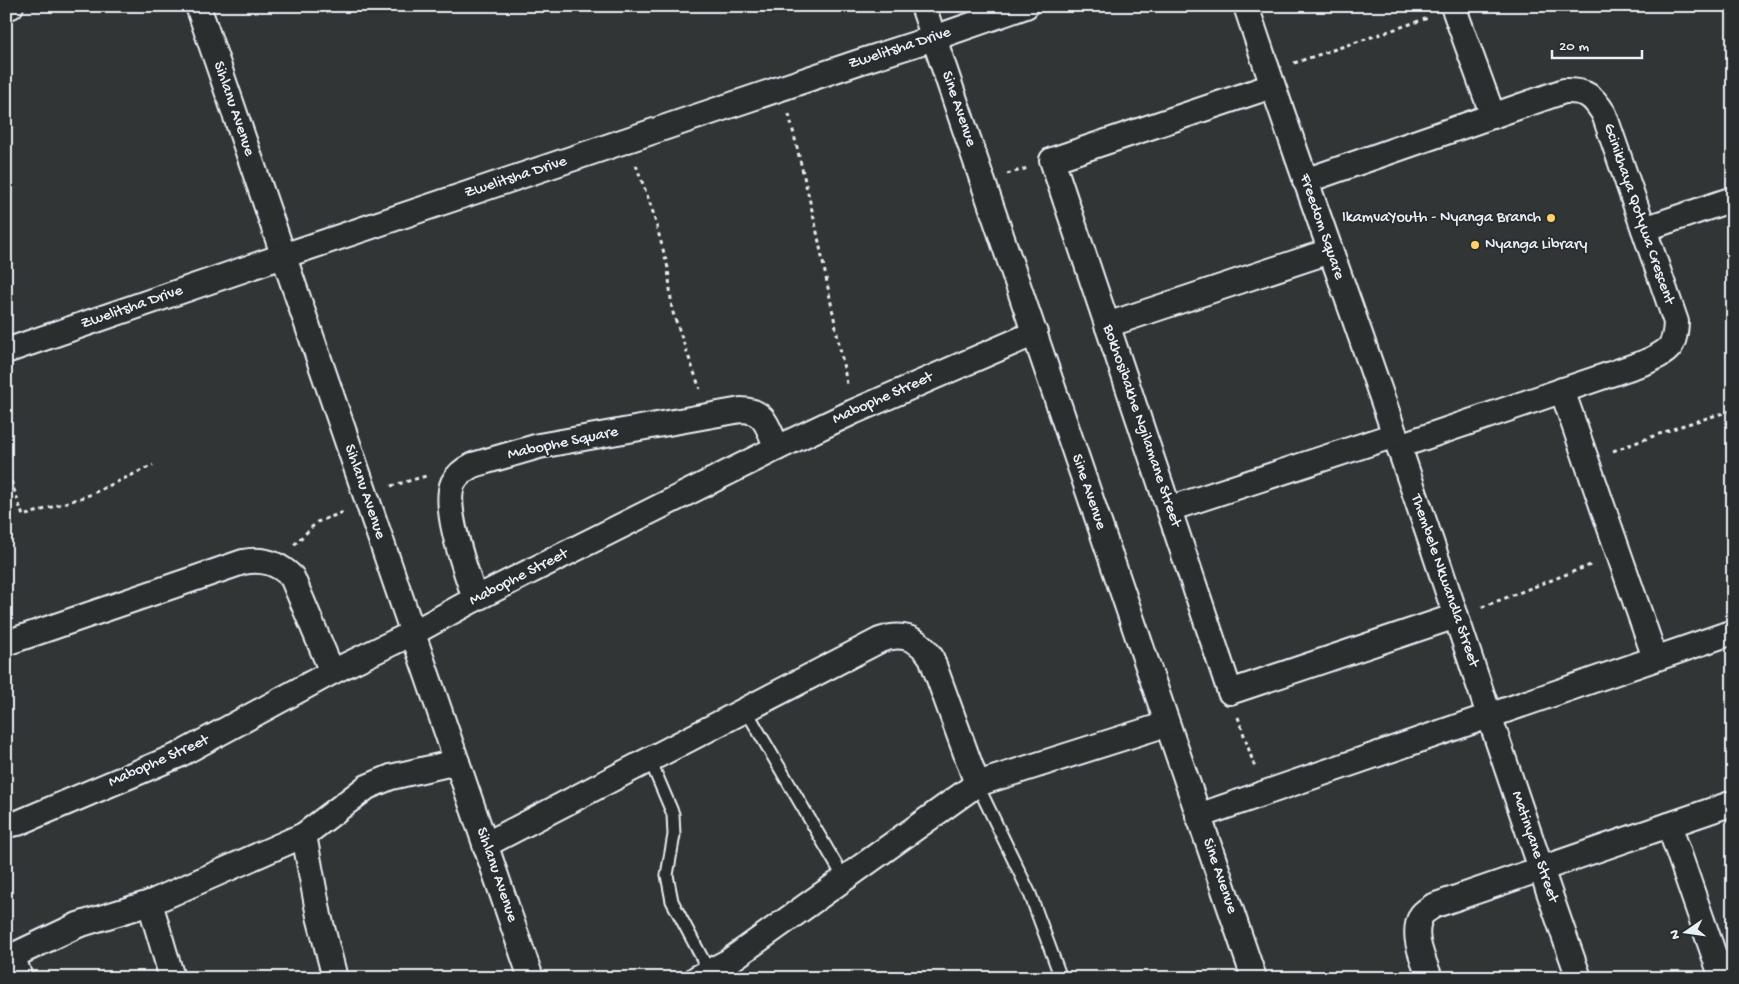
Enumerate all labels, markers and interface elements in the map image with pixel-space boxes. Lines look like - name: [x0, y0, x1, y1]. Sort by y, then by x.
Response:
- street label: Zwelitsha Drive: [846, 23, 954, 74]
- scale bar: [1552, 28, 1642, 60]
- text: 20 m: [1559, 38, 1589, 56]
- street label: Sihlanu Avenue: [208, 59, 258, 160]
- street label: Sine Avenue: [936, 69, 980, 150]
- street label: Gcinikhaya Qotywa Crescent: [1598, 121, 1678, 308]
- street label: Zwelitsha Drive: [462, 152, 570, 203]
- street label: Freedom Square: [1294, 171, 1348, 283]
- place label: IkamvaYouth - Nyanga Branch: [1342, 209, 1541, 228]
- marker: IkamvaYouth - Nyanga Branch: [1545, 212, 1557, 224]
- place label: Nyanga Library: [1485, 236, 1588, 255]
- marker: Nyanga Library: [1469, 239, 1481, 251]
- street label: Zwelitsha Drive: [79, 281, 186, 334]
- street label: Bokhosibakhe Ngilamane Street: [1097, 321, 1185, 531]
- street label: Mabophe Street: [830, 368, 937, 430]
- street label: Mabophe Square: [506, 423, 621, 465]
- street label: Sihlanu Avenue: [339, 442, 389, 543]
- street label: Sine Avenue: [1066, 452, 1110, 533]
- street label: Thembele Nkwandla Street: [1405, 491, 1483, 671]
- street label: Mabophe Street: [467, 544, 573, 611]
- street label: Mabophe Street: [106, 731, 213, 793]
- street label: Matinyane Street: [1506, 789, 1562, 907]
- street label: Sihlanu Avenue: [471, 825, 521, 926]
- street label: Sine Avenue: [1197, 836, 1241, 917]
- north arrow: [1662, 906, 1712, 956]
- text: N: [1666, 928, 1685, 941]

